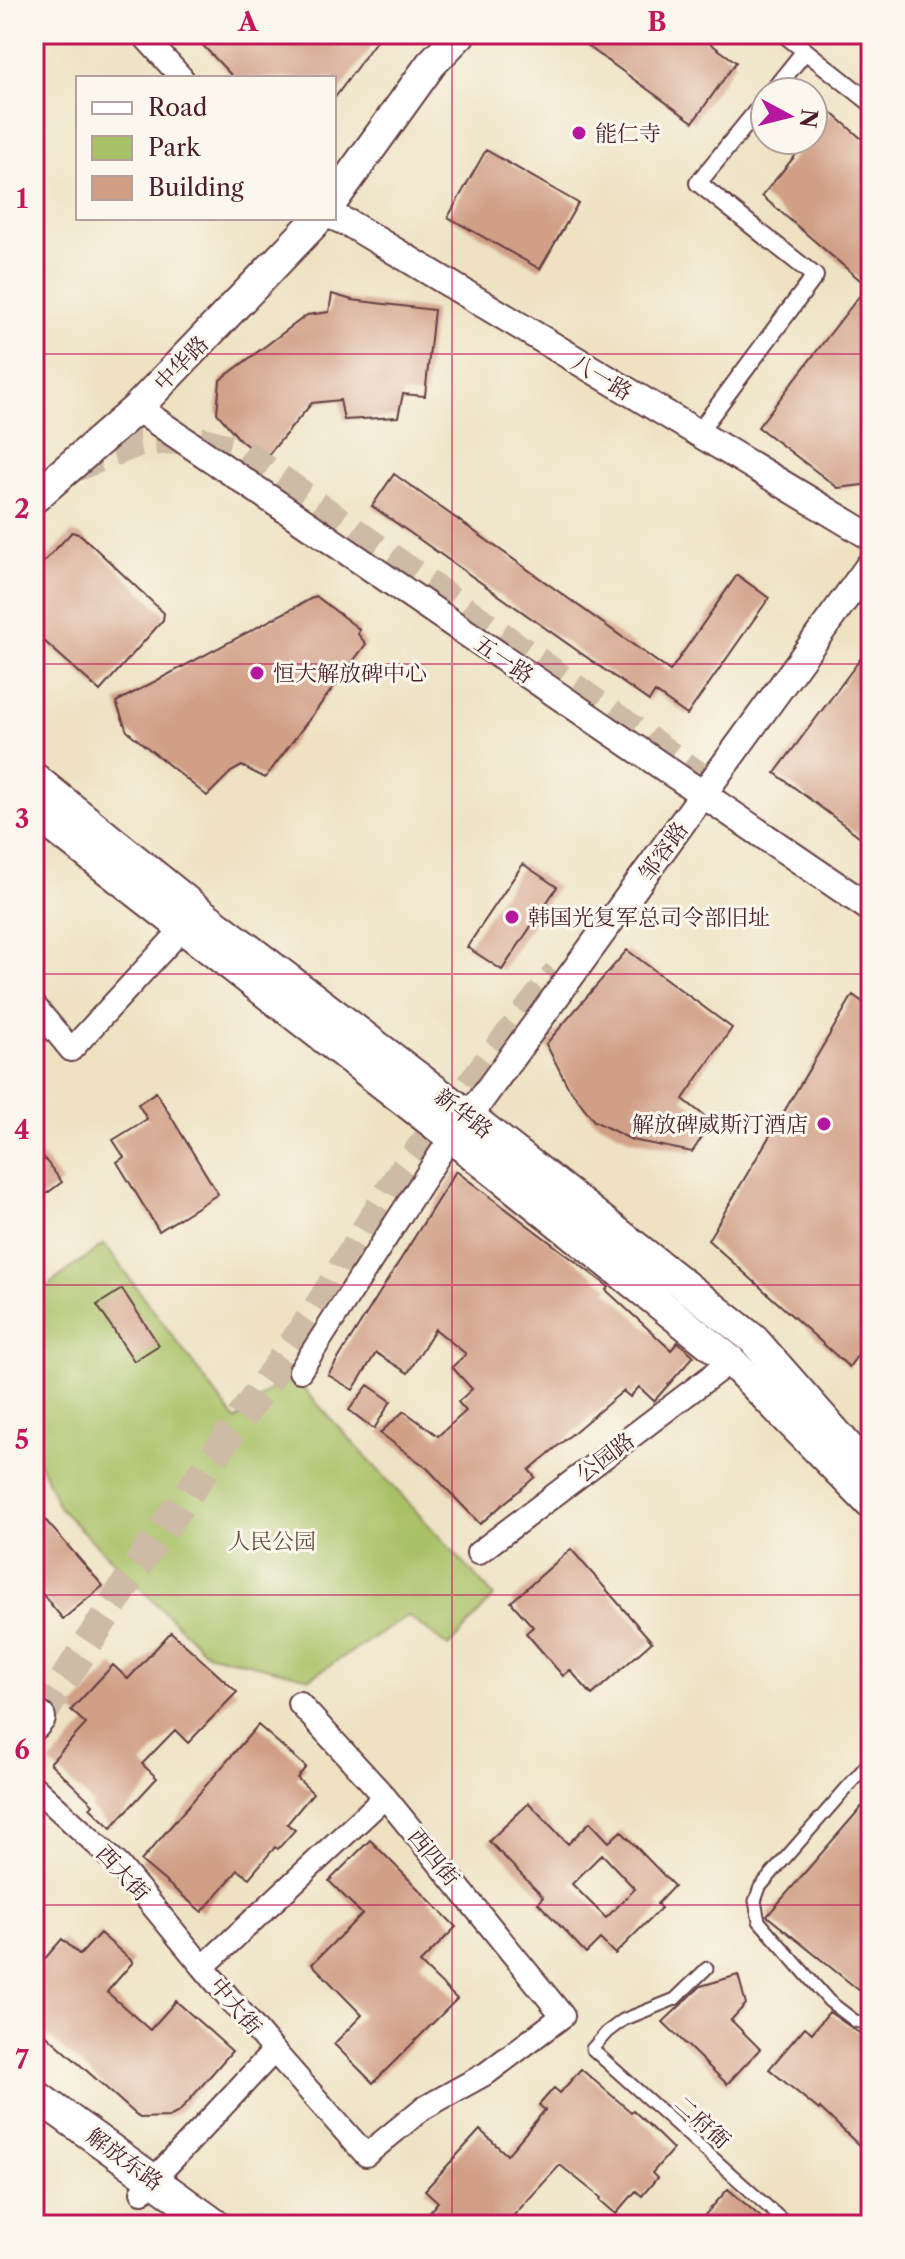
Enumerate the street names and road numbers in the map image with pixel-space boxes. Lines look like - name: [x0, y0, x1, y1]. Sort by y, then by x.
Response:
- street label: 中华路: [149, 330, 214, 396]
- street label: 八一路: [566, 349, 637, 406]
- street label: 五一路: [469, 630, 539, 689]
- street label: 邹容路: [633, 817, 694, 886]
- street label: 新华路: [429, 1082, 498, 1144]
- street label: 公园路: [571, 1427, 640, 1488]
- street label: 西四街: [402, 1823, 465, 1891]
- street label: 西大街: [90, 1840, 155, 1907]
- street label: 中大街: [204, 1972, 267, 2040]
- street label: 二府衙: [669, 2090, 736, 2154]
- street label: 解放东路: [81, 2123, 168, 2196]

